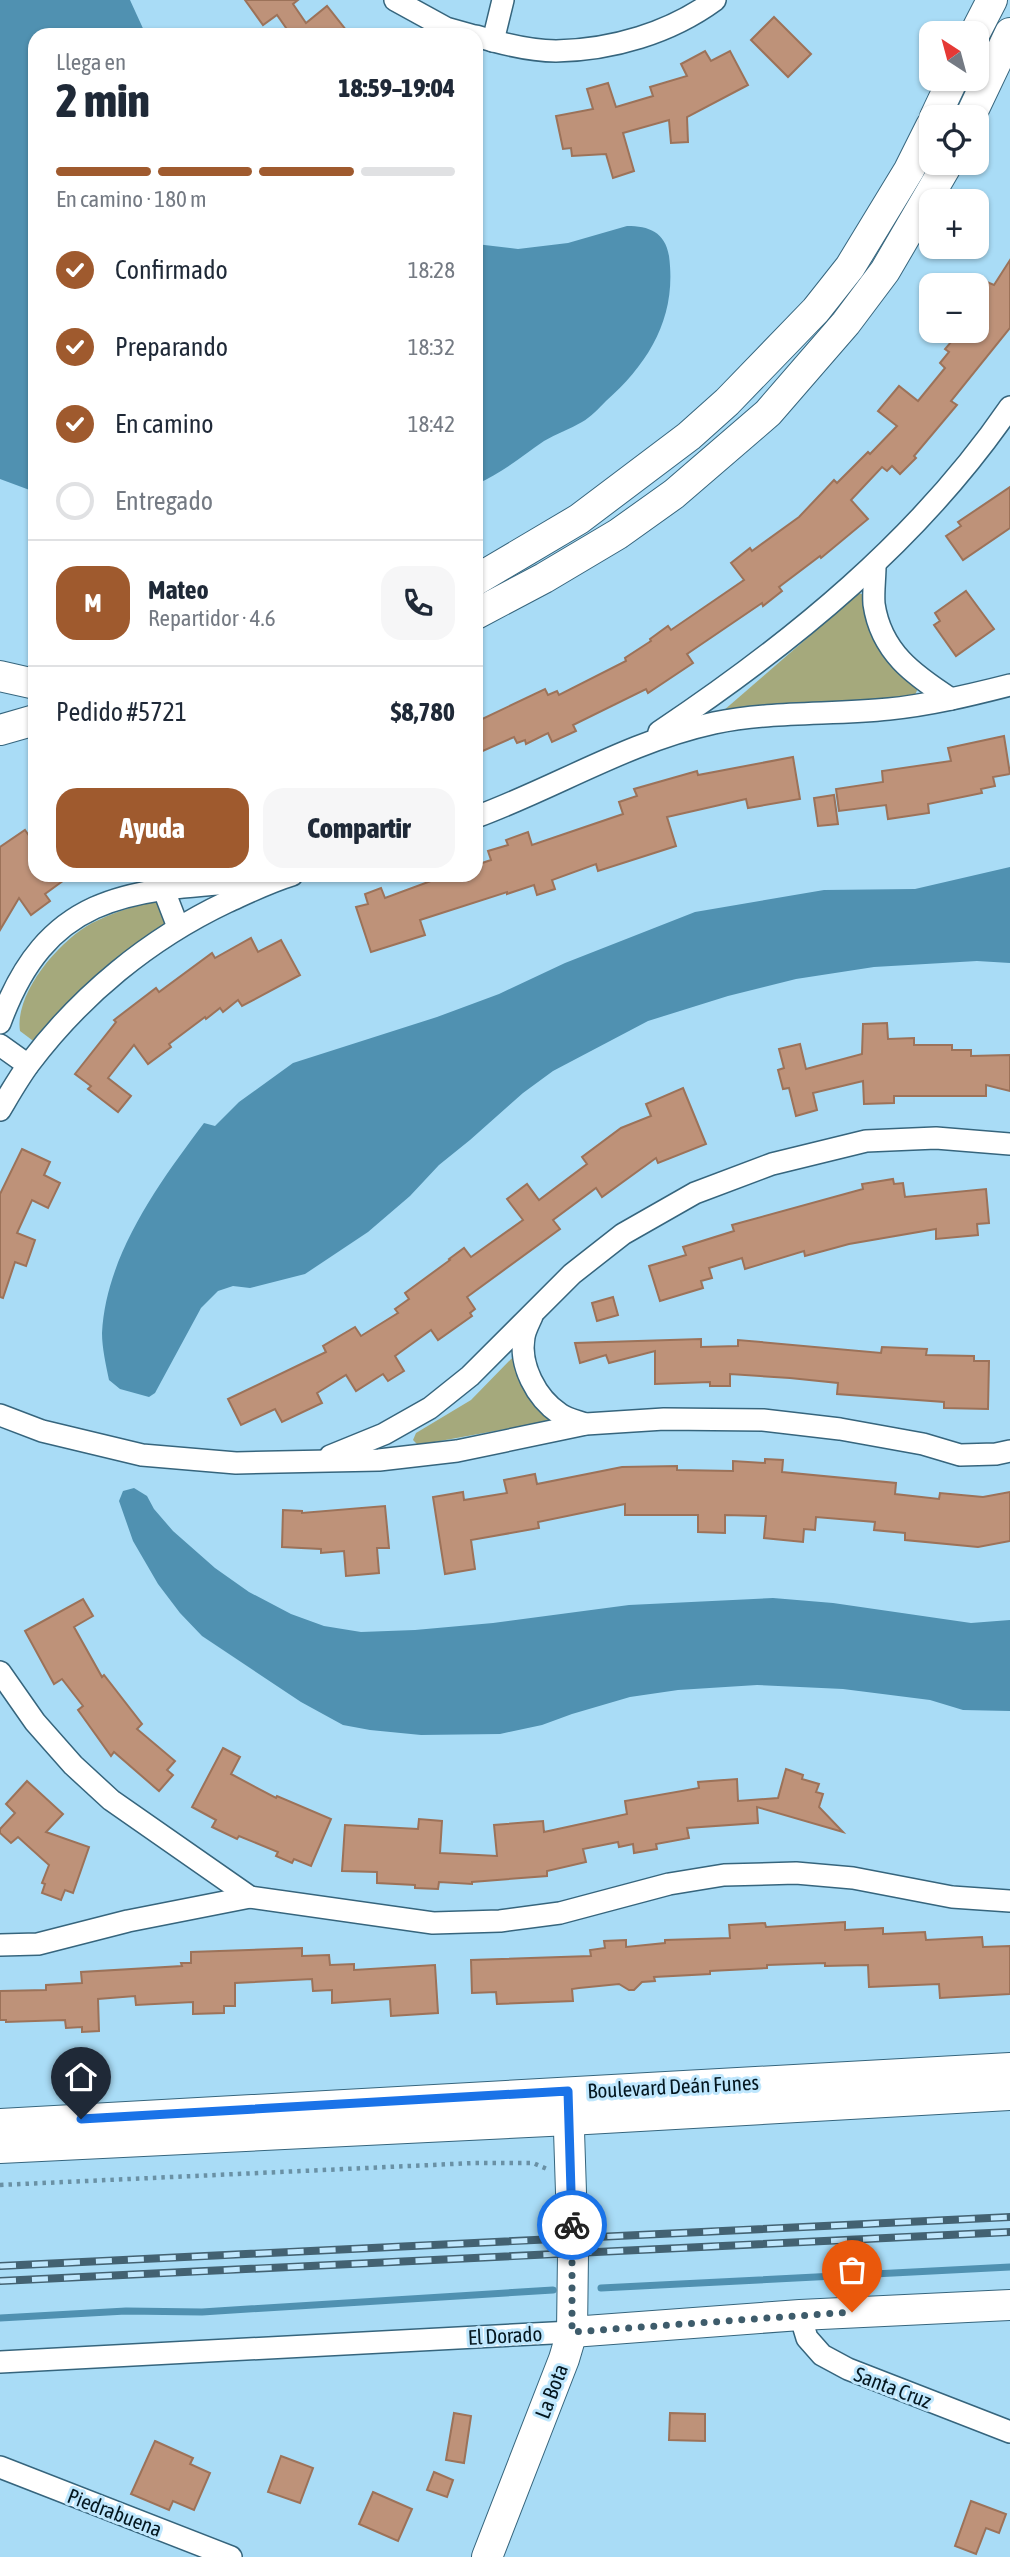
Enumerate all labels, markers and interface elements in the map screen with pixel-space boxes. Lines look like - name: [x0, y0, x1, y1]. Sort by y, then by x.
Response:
- north arrow: [919, 21, 989, 91]
- map controls: [919, 21, 989, 343]
- text: Llega en: [56, 49, 126, 75]
- text: 18:59–19:04: [338, 73, 455, 103]
- text: 2 min: [56, 74, 150, 127]
- button: locate: [919, 105, 989, 175]
- text: En camino · 180 m: [56, 186, 207, 212]
- button: +: [919, 189, 989, 259]
- icon: check: [56, 251, 94, 289]
- text: Confirmado: [115, 255, 228, 285]
- text: 18:28: [408, 257, 455, 283]
- button: −: [919, 273, 989, 343]
- icon: check: [56, 328, 94, 366]
- text: Preparando: [115, 332, 228, 362]
- text: 18:32: [408, 334, 455, 360]
- icon: check: [56, 405, 94, 443]
- text: En camino: [115, 409, 214, 439]
- text: 18:42: [408, 411, 455, 437]
- text: Entregado: [115, 486, 213, 516]
- button: phone: [381, 566, 455, 640]
- text: Mateo: [148, 575, 209, 605]
- text: M: [84, 588, 102, 618]
- text: Repartidor · 4.6: [148, 605, 275, 631]
- text: Pedido #5721: [56, 697, 187, 727]
- text: $8,780: [391, 697, 455, 727]
- button: Ayuda: [56, 788, 249, 868]
- button: Compartir: [263, 788, 455, 868]
- pin: [51, 2047, 111, 2119]
- icon: home: [62, 2058, 100, 2096]
- street label: Boulevard Deán Funes: [587, 2070, 759, 2102]
- courier: [537, 2190, 607, 2260]
- icon: bike: [553, 2206, 591, 2244]
- pin: [822, 2240, 882, 2312]
- icon: bag: [833, 2251, 871, 2289]
- street label: El Dorado: [467, 2321, 543, 2349]
- street label: La Bota: [530, 2360, 572, 2422]
- street label: Santa Cruz: [851, 2361, 935, 2413]
- street label: Piedrabuena: [64, 2483, 166, 2541]

